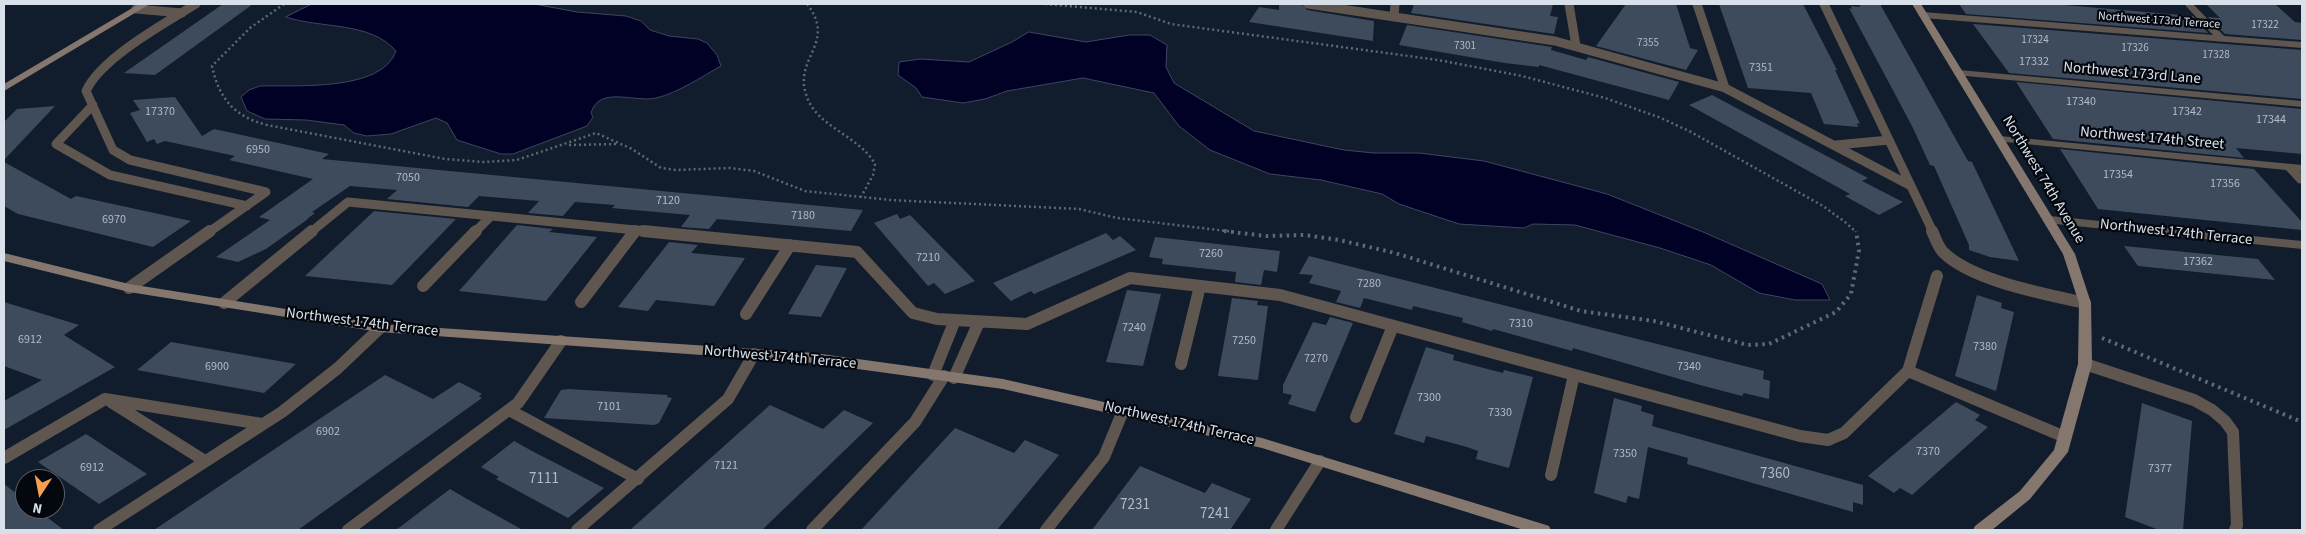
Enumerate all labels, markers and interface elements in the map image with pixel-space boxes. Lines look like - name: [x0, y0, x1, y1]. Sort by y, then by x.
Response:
- street label: Northwest 173rd Terrace: [2097, 10, 2221, 32]
- house number: 17322: [2251, 19, 2279, 33]
- house number: 17324: [2021, 34, 2049, 48]
- house number: 7355: [1637, 37, 1659, 51]
- house number: 7301: [1454, 40, 1476, 54]
- house number: 17326: [2121, 42, 2149, 56]
- house number: 17328: [2202, 49, 2230, 63]
- house number: 17332: [2019, 55, 2049, 69]
- street label: Northwest 173rd Lane: [2063, 59, 2201, 89]
- house number: 7351: [1749, 61, 1773, 75]
- house number: 17340: [2066, 95, 2096, 109]
- house number: 17370: [145, 105, 175, 119]
- house number: 17342: [2172, 105, 2202, 119]
- street label: Northwest 74th Avenue: [1998, 113, 2088, 247]
- house number: 17344: [2256, 113, 2286, 127]
- street label: Northwest 174th Street: [2079, 124, 2225, 154]
- house number: 6950: [246, 143, 270, 157]
- house number: 17354: [2103, 168, 2133, 182]
- house number: 7050: [396, 171, 420, 185]
- house number: 17356: [2210, 177, 2240, 191]
- house number: 7120: [656, 194, 680, 208]
- house number: 7180: [791, 209, 815, 223]
- house number: 6970: [102, 213, 126, 227]
- street label: Northwest 174th Terrace: [2099, 216, 2253, 250]
- house number: 7260: [1199, 247, 1223, 261]
- house number: 7210: [916, 251, 940, 265]
- house number: 17362: [2183, 255, 2213, 269]
- house number: 7280: [1357, 277, 1381, 291]
- street label: Northwest 174th Terrace: [285, 305, 439, 341]
- house number: 7310: [1509, 317, 1533, 331]
- house number: 7240: [1122, 321, 1146, 335]
- house number: 6912: [18, 333, 42, 347]
- house number: 7250: [1232, 334, 1256, 348]
- house number: 7380: [1973, 340, 1997, 354]
- street label: Northwest 174th Terrace: [703, 342, 857, 374]
- house number: 7270: [1304, 352, 1328, 366]
- house number: 6900: [205, 360, 229, 374]
- house number: 7340: [1677, 360, 1701, 374]
- house number: 7300: [1417, 391, 1441, 405]
- street label: Northwest 174th Terrace: [1102, 398, 1256, 450]
- house number: 7101: [597, 400, 621, 414]
- house number: 7330: [1488, 406, 1512, 420]
- house number: 6902: [316, 425, 340, 439]
- house number: 7370: [1916, 445, 1940, 459]
- house number: 7350: [1613, 447, 1637, 461]
- house number: 7121: [714, 459, 738, 473]
- house number: 6912: [80, 461, 104, 475]
- house number: 7377: [2148, 462, 2172, 476]
- house number: 7360: [1760, 466, 1790, 484]
- north arrow: [15, 469, 65, 519]
- house number: 7111: [529, 471, 559, 489]
- text: N: [31, 497, 44, 518]
- house number: 7231: [1120, 497, 1150, 515]
- house number: 7241: [1200, 506, 1230, 524]

